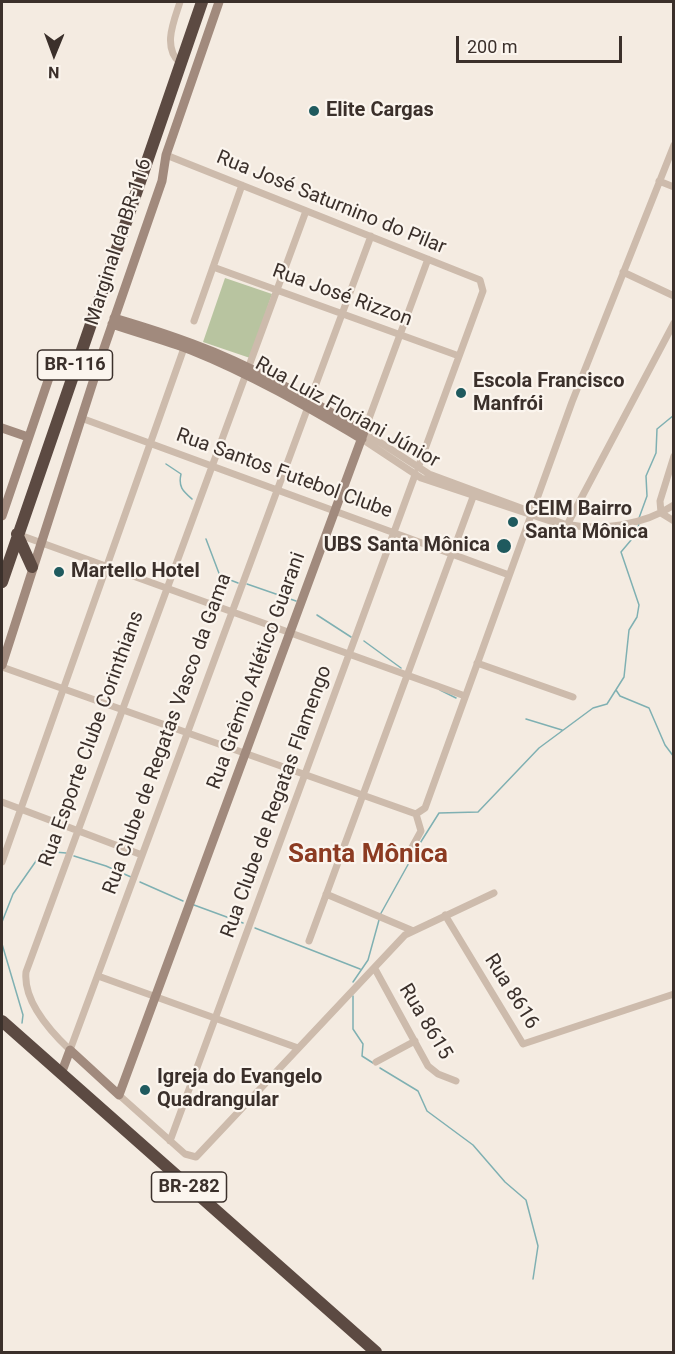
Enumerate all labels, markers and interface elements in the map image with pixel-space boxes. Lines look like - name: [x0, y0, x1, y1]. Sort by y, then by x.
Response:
- north arrow: [24, 24, 84, 84]
- scale bar: [459, 24, 626, 62]
- text: 200 m: [467, 36, 518, 57]
- text: N: [48, 63, 59, 82]
- place label: Elite Cargas: [326, 99, 434, 123]
- marker: Elite Cargas: [307, 104, 321, 118]
- street label: Rua José Saturnino do Pilar: [213, 146, 449, 260]
- street label: Marginal da BR-116: [81, 156, 157, 328]
- street label: Rua José Rizzon: [269, 260, 415, 332]
- road number: BR-116: [38, 350, 112, 380]
- street label: Rua Luiz Floriani Júnior: [251, 352, 443, 474]
- place label: Escola Francisco Manfrói: [473, 370, 625, 417]
- marker: Escola Francisco Manfrói: [454, 386, 468, 400]
- street label: Rua Santos Futebol Clube: [173, 424, 395, 524]
- place label: CEIM Bairro Santa Mônica: [525, 498, 648, 545]
- marker: CEIM Bairro Santa Mônica: [506, 515, 520, 529]
- place label: UBS Santa Mônica: [324, 534, 490, 558]
- marker: UBS Santa Mônica: [495, 537, 513, 555]
- street label: Rua Grêmio Atlético Guarani: [203, 549, 311, 793]
- place label: Martello Hotel: [71, 560, 200, 584]
- marker: Martello Hotel: [52, 565, 66, 579]
- street label: Rua Clube de Regatas Vasco da Gama: [99, 570, 237, 898]
- street label: Rua Esporte Clube Corinthians: [34, 608, 150, 870]
- street label: Rua Clube de Regatas Flamengo: [216, 663, 338, 941]
- district label: Santa Mônica: [288, 839, 448, 871]
- street label: Rua 8616: [479, 950, 543, 1034]
- street label: Rua 8615: [393, 980, 457, 1064]
- place label: Igreja do Evangelo Quadrangular: [157, 1066, 322, 1113]
- marker: Igreja do Evangelo Quadrangular: [138, 1083, 152, 1097]
- road number: BR-282: [152, 1172, 226, 1202]

